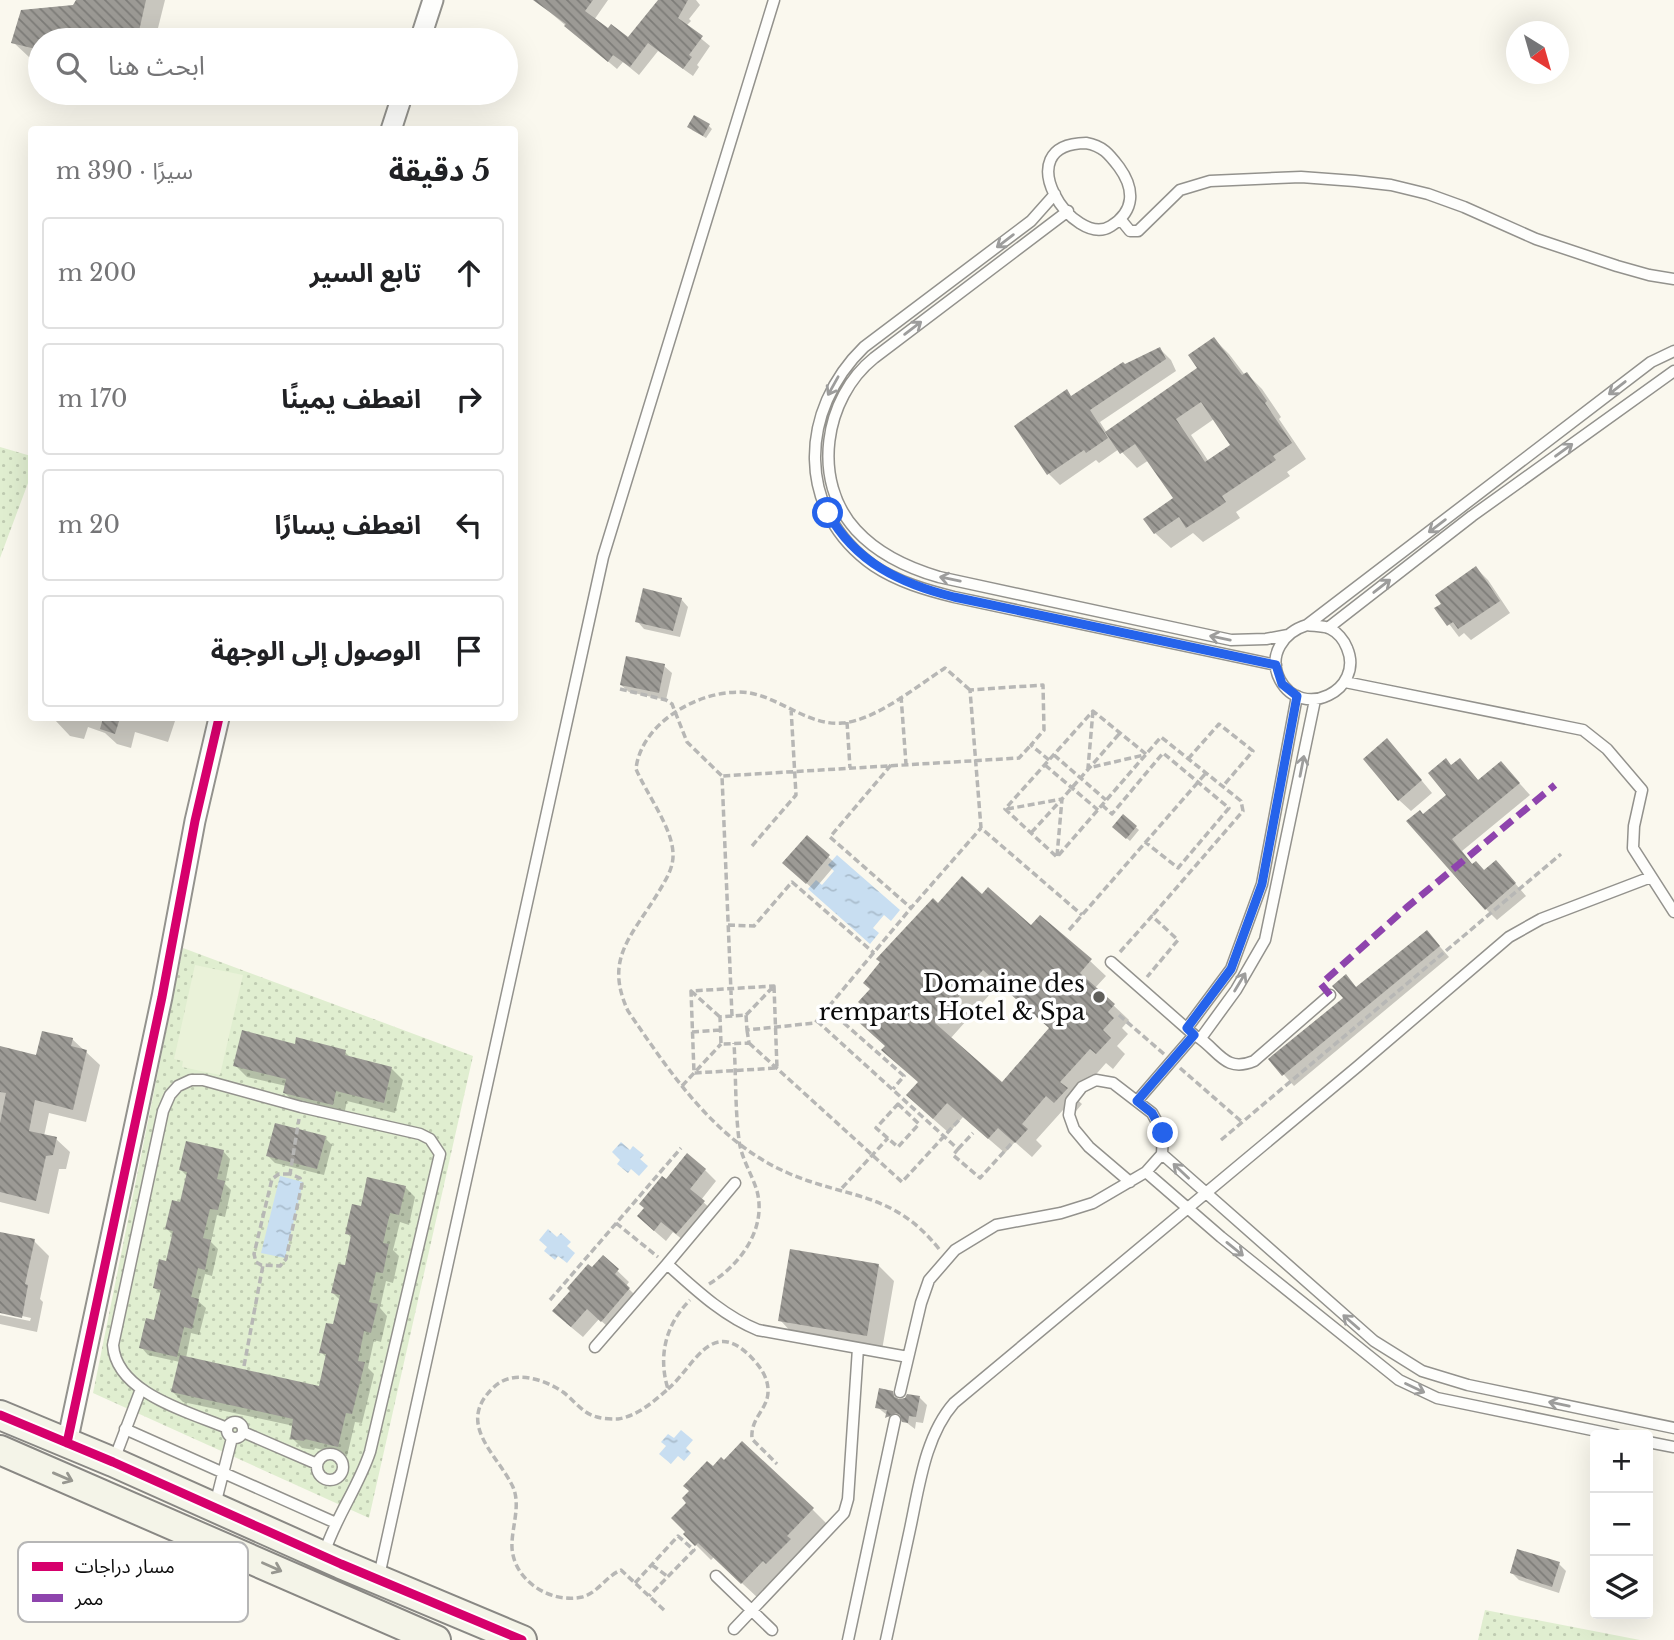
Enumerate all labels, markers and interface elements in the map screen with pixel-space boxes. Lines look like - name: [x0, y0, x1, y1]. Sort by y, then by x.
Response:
- north arrow: [1506, 21, 1569, 84]
- search box: [28, 28, 518, 105]
- icon: search: [52, 48, 90, 86]
- text: ابحث هنا: [108, 50, 205, 82]
- text: 5 دقيقة: [389, 152, 490, 189]
- text: سيرًا · 390 m: [56, 157, 193, 185]
- one-way arrow: [996, 233, 1015, 248]
- icon: ahead: [450, 254, 488, 292]
- text: تابع السير: [310, 257, 421, 289]
- text: 200 m: [58, 259, 136, 287]
- one-way arrow: [903, 320, 922, 335]
- one-way arrow: [826, 376, 840, 396]
- icon: right: [450, 380, 488, 418]
- one-way arrow: [1608, 380, 1627, 395]
- text: انعطف يمينًا: [281, 383, 421, 415]
- text: 170 m: [58, 385, 128, 413]
- one-way arrow: [1554, 443, 1573, 457]
- route start: [812, 497, 843, 528]
- icon: left: [450, 506, 488, 544]
- text: انعطف يسارًا: [274, 509, 421, 541]
- text: 20 m: [58, 511, 120, 539]
- one-way arrow: [1428, 519, 1446, 534]
- one-way arrow: [939, 572, 962, 586]
- one-way arrow: [1372, 579, 1391, 594]
- one-way arrow: [1209, 630, 1232, 644]
- icon: arrive: [450, 632, 488, 670]
- text: الوصول إلى الوجهة: [211, 635, 421, 667]
- one-way arrow: [1296, 755, 1309, 778]
- place label: Domaine des remparts Hotel & Spa: [819, 969, 1086, 1026]
- one-way arrow: [1233, 973, 1247, 993]
- marker: Domaine des remparts Hotel & Spa: [1091, 989, 1107, 1005]
- route end: [1147, 1117, 1178, 1148]
- one-way arrow: [1173, 1163, 1190, 1180]
- one-way arrow: [1226, 1241, 1244, 1257]
- one-way arrow: [1343, 1314, 1361, 1330]
- one-way arrow: [1404, 1382, 1425, 1395]
- one-way arrow: [1548, 1396, 1571, 1410]
- map controls: [1590, 1430, 1653, 1619]
- button: +: [1590, 1430, 1653, 1493]
- one-way arrow: [52, 1471, 73, 1484]
- button: −: [1590, 1493, 1653, 1556]
- legend: [18, 1542, 248, 1622]
- text: مسار دراجات: [75, 1555, 175, 1578]
- button: layers: [1590, 1556, 1653, 1619]
- one-way arrow: [260, 1561, 282, 1574]
- text: ممر: [74, 1587, 103, 1610]

